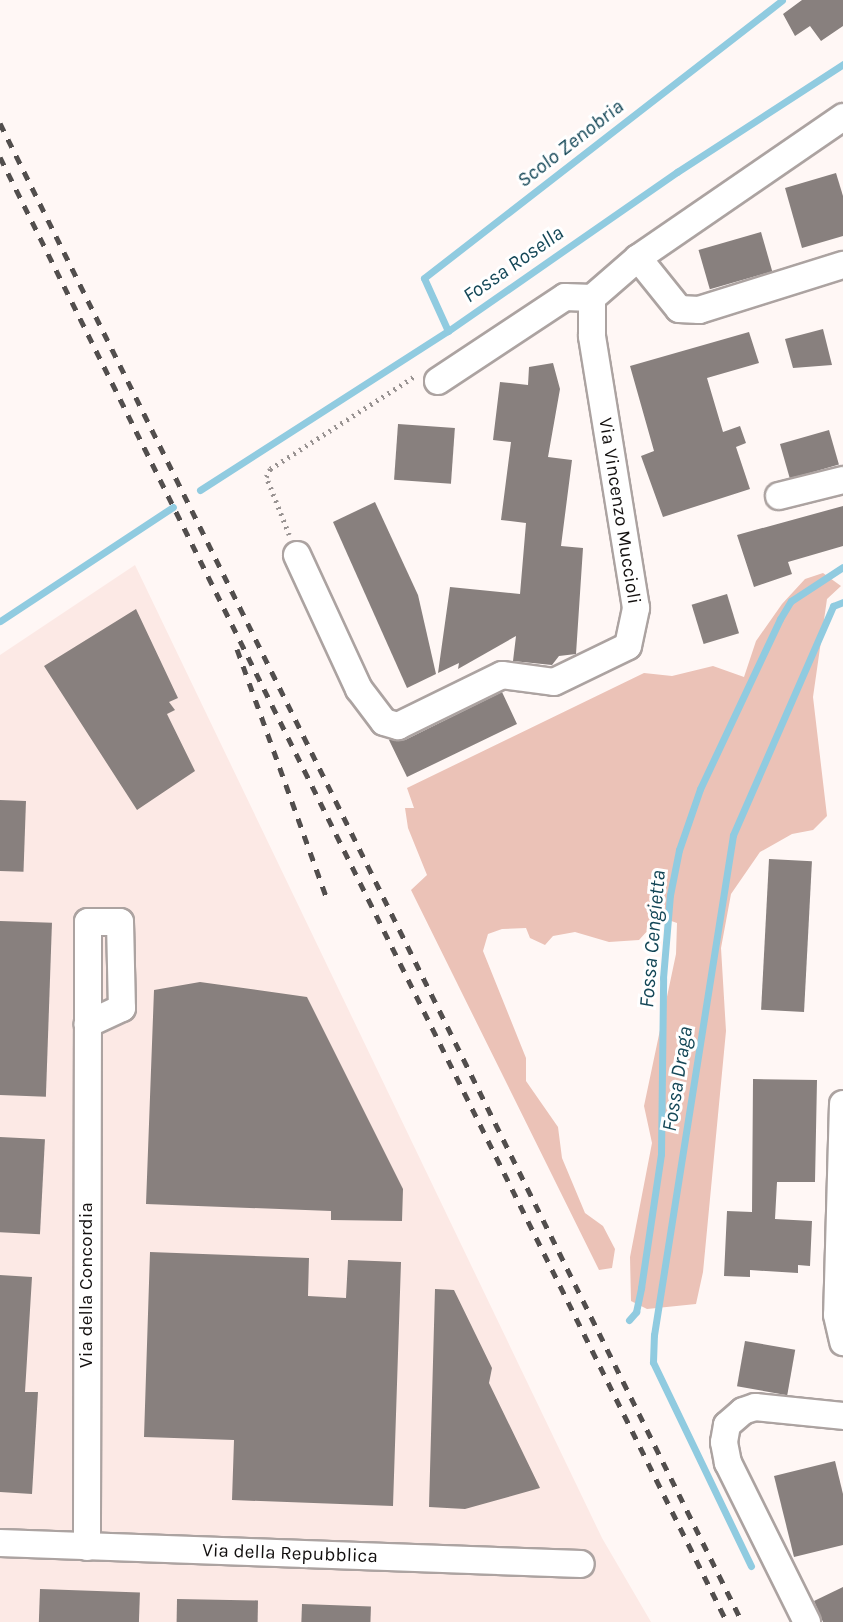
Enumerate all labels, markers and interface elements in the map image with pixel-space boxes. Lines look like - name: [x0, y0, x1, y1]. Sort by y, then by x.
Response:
- water label: Scolo Zenobria: [512, 93, 628, 193]
- water label: Fossa Rosella: [458, 220, 568, 308]
- street label: Via Vincenzo Muccioli: [593, 416, 645, 606]
- water label: Fossa Cengietta: [633, 869, 671, 1009]
- water label: Fossa Draga: [656, 1025, 698, 1133]
- street label: Via della Concordia: [76, 1202, 98, 1368]
- street label: Via della Repubblica: [202, 1540, 378, 1568]

